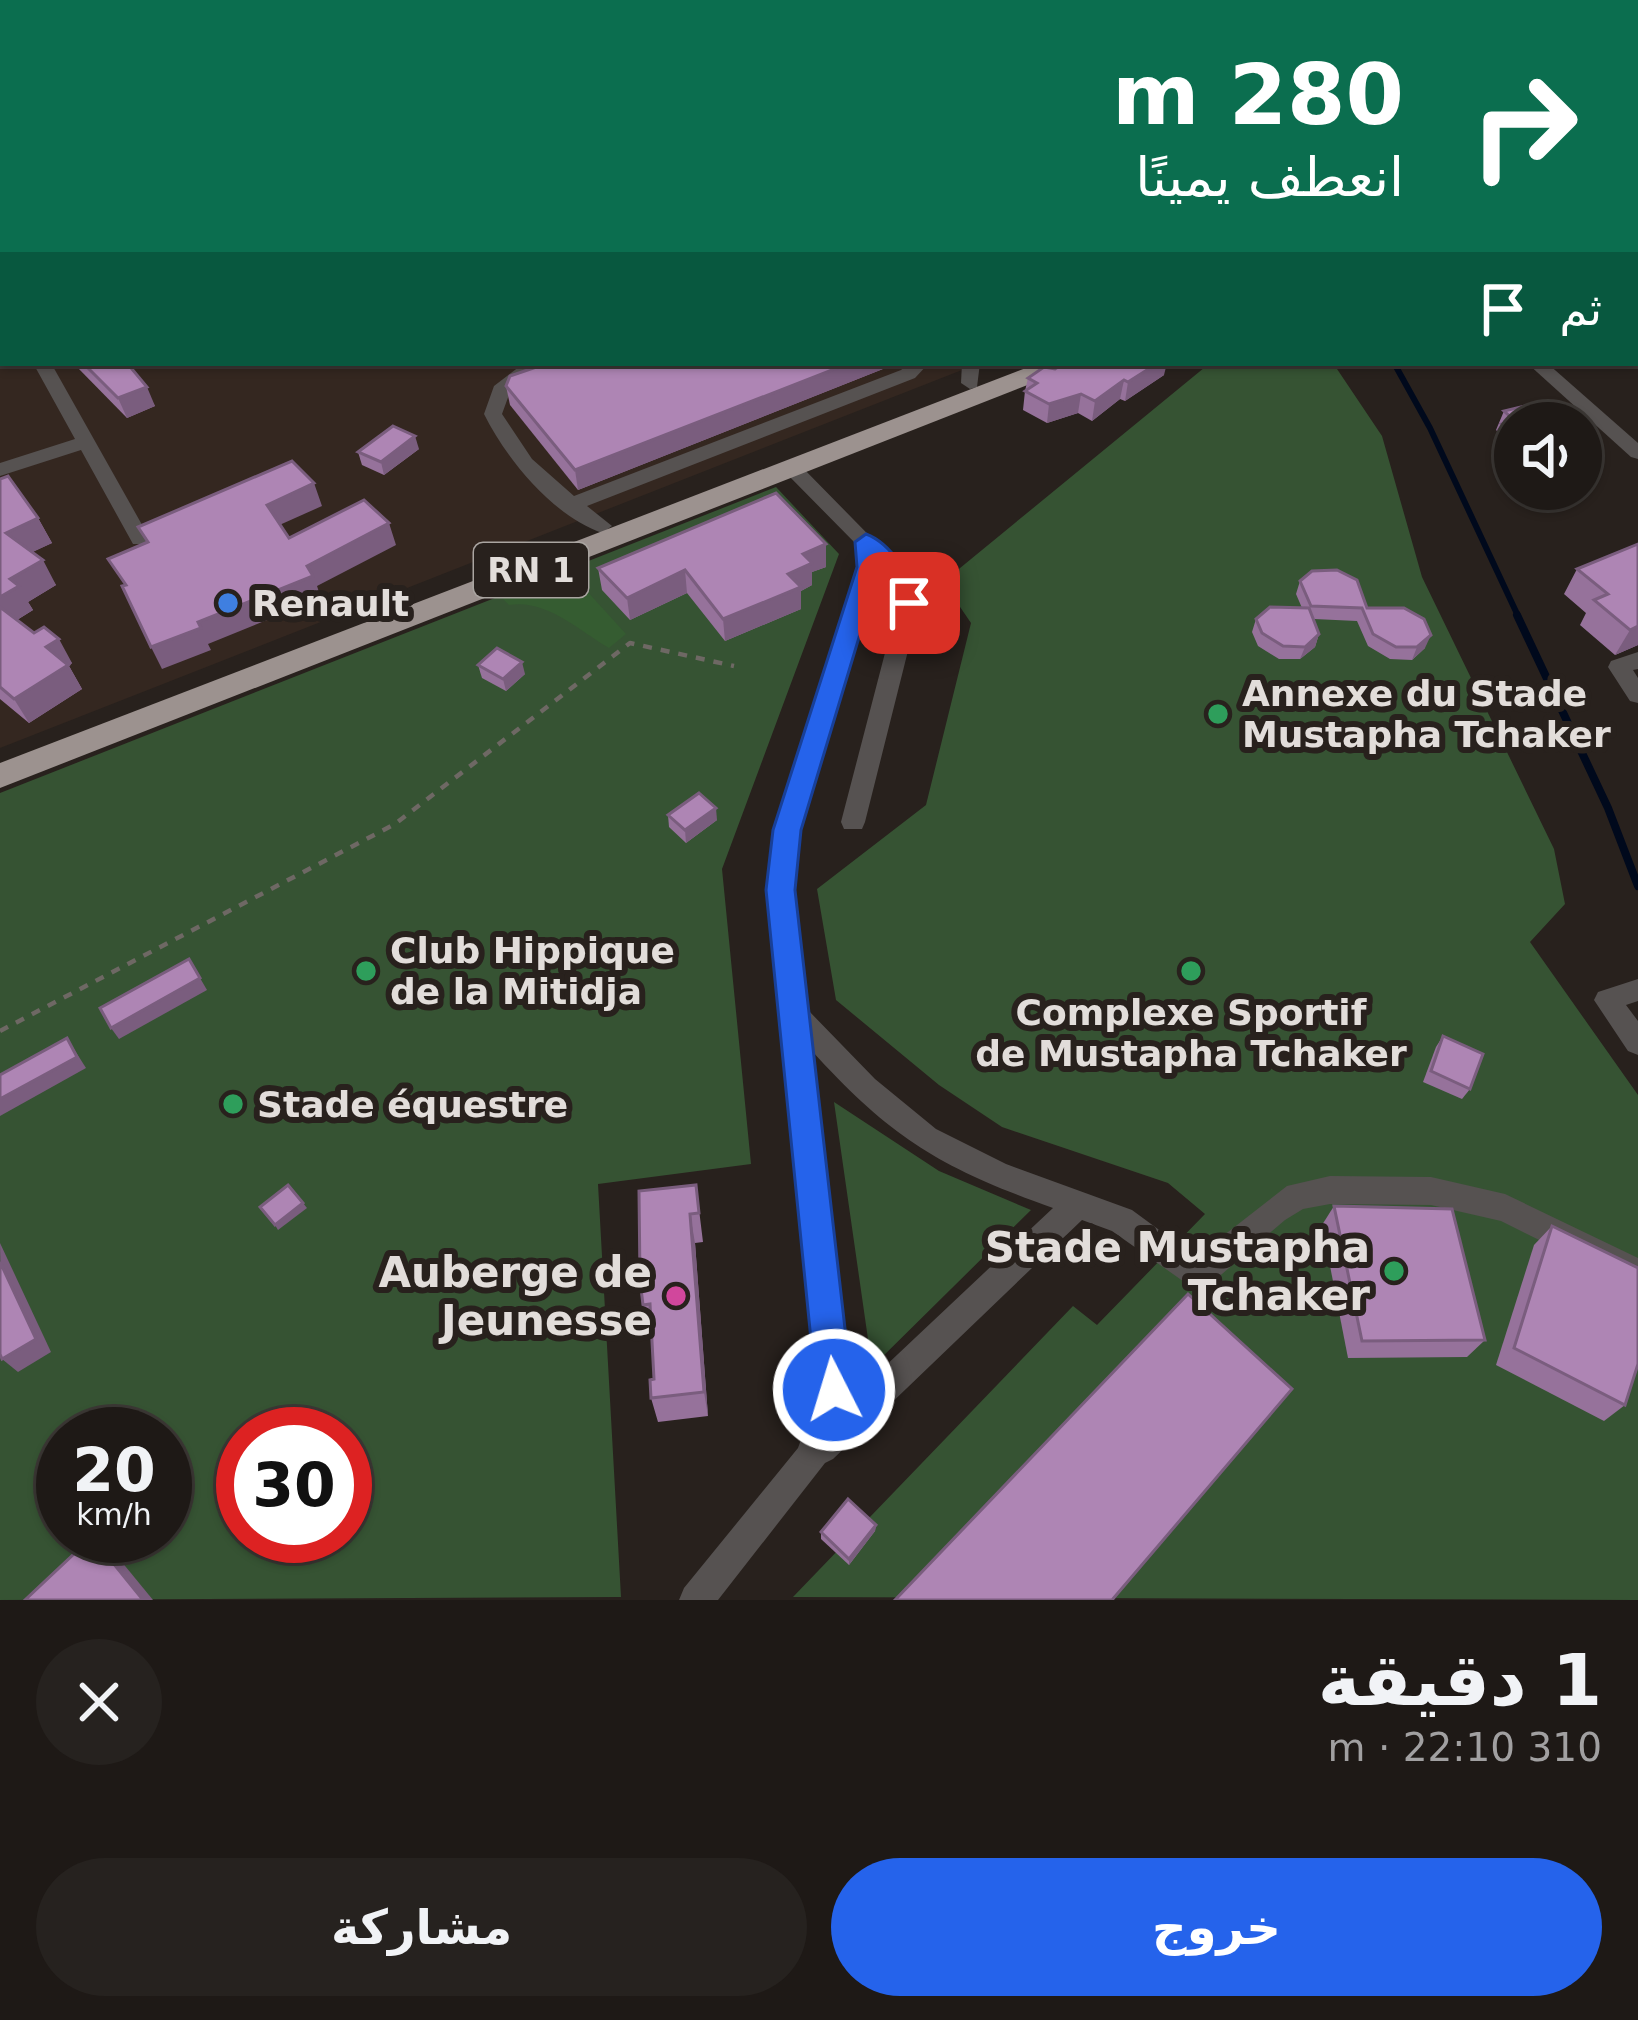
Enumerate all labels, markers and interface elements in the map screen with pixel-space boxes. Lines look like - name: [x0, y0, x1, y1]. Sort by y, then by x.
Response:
- text: 280 m: [1112, 46, 1404, 144]
- icon: right: [1446, 48, 1602, 204]
- text: انعطف يمينًا: [1135, 146, 1404, 209]
- icon: arrive: [1470, 276, 1536, 342]
- text: ثم: [1560, 283, 1602, 336]
- map controls: [1494, 402, 1602, 510]
- button: sound: [1494, 402, 1602, 510]
- road number: RN 1: [474, 543, 588, 597]
- pin: [858, 552, 960, 654]
- icon: arrive: [876, 570, 942, 636]
- place label: Renault: [252, 583, 409, 624]
- marker: Renault: [215, 590, 241, 616]
- place label: Annexe du Stade Mustapha Tchaker: [1242, 673, 1611, 755]
- marker: Annexe du Stade Mustapha Tchaker: [1205, 701, 1231, 727]
- place label: Club Hippique de la Mitidja: [390, 930, 675, 1012]
- marker: Club Hippique de la Mitidja: [353, 958, 379, 984]
- marker: Complexe Sportif de Mustapha Tchaker: [1178, 958, 1204, 984]
- place label: Complexe Sportif de Mustapha Tchaker: [975, 992, 1407, 1074]
- place label: Stade équestre: [257, 1084, 568, 1125]
- marker: Stade équestre: [220, 1091, 246, 1117]
- place label: Stade Mustapha Tchaker: [985, 1223, 1370, 1320]
- place label: Auberge de Jeunesse: [379, 1248, 652, 1345]
- marker: Stade Mustapha Tchaker: [1381, 1258, 1407, 1284]
- marker: Auberge de Jeunesse: [663, 1283, 689, 1309]
- position arrow: [771, 1327, 897, 1453]
- speed limit sign: 30: [216, 1407, 372, 1563]
- text: 20: [72, 1435, 156, 1505]
- text: km/h: [76, 1497, 152, 1532]
- text: 1 دقيقة: [1318, 1638, 1602, 1722]
- button: close: [36, 1639, 162, 1765]
- text: 310 m · 22:10: [1328, 1725, 1602, 1770]
- button: مشاركة: [36, 1858, 807, 1996]
- button: خروج: [831, 1858, 1602, 1996]

